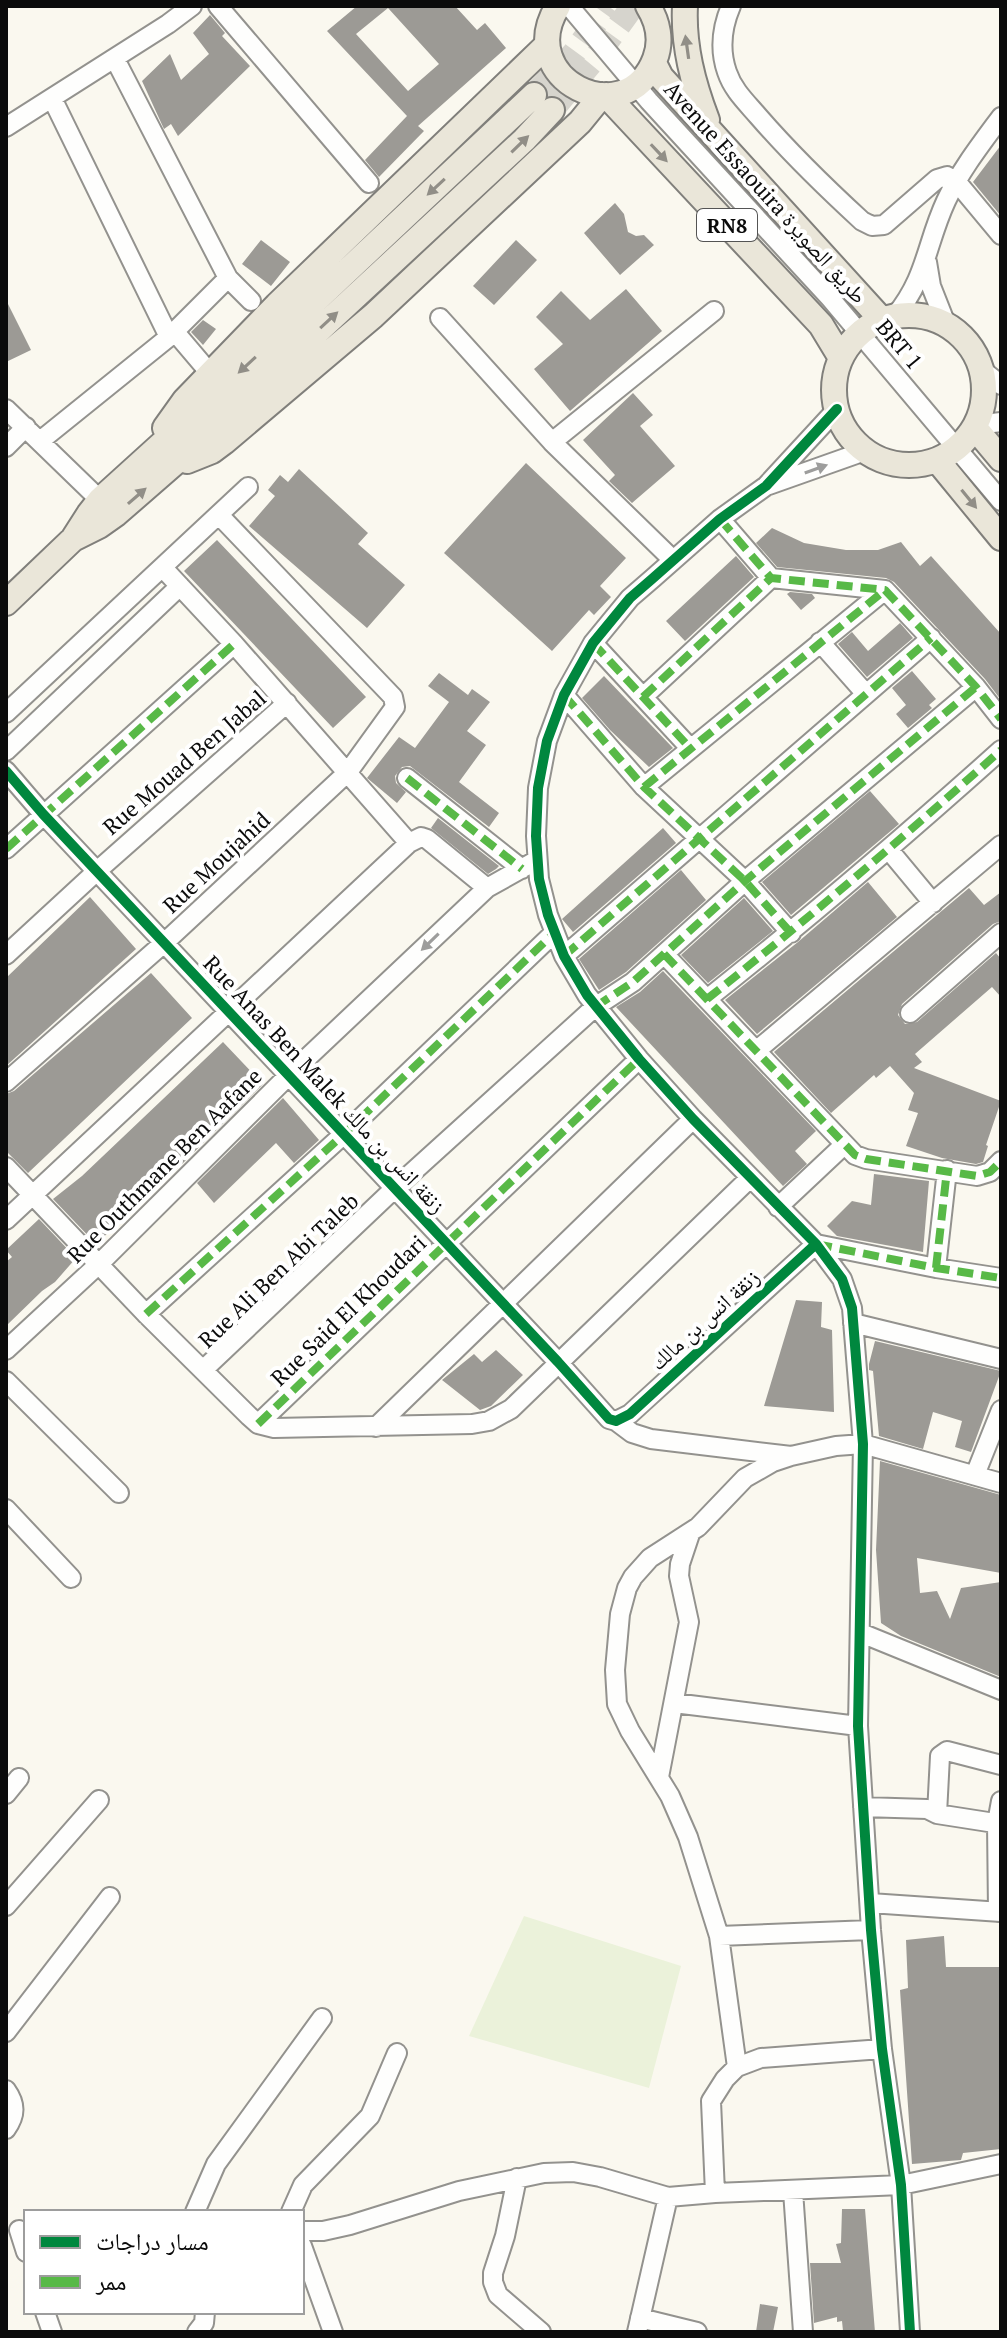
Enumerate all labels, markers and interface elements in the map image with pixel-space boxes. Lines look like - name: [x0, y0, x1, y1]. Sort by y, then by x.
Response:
- one-way arrow: [681, 35, 694, 60]
- street label: Avenue Essaouira طريق الصويرة: [658, 75, 874, 309]
- one-way arrow: [510, 135, 529, 154]
- one-way arrow: [650, 143, 668, 162]
- one-way arrow: [427, 177, 446, 195]
- road number: RN8: [697, 209, 757, 241]
- one-way arrow: [319, 312, 338, 330]
- street label: BRT 1: [871, 313, 929, 375]
- one-way arrow: [238, 356, 257, 374]
- one-way arrow: [804, 462, 828, 474]
- one-way arrow: [127, 487, 146, 505]
- one-way arrow: [960, 488, 977, 508]
- street label: Rue Mouad Ben Jabal: [96, 683, 272, 841]
- street label: Rue Moujahid: [156, 805, 276, 919]
- one-way arrow: [421, 932, 440, 950]
- street label: Rue Anas Ben Malek زنقة انس بن مالك: [198, 949, 452, 1219]
- street label: Rue Outhmane Ben Aafane: [60, 1061, 268, 1269]
- street label: Rue Ali Ben Abi Taleb: [192, 1186, 364, 1354]
- street label: Rue Said El Khoudari: [264, 1228, 432, 1392]
- street label: زنقة انس بن مالك: [643, 1262, 765, 1376]
- legend: [24, 2210, 304, 2314]
- text: مسار دراجات: [96, 2225, 209, 2257]
- text: ممر: [95, 2265, 127, 2297]

